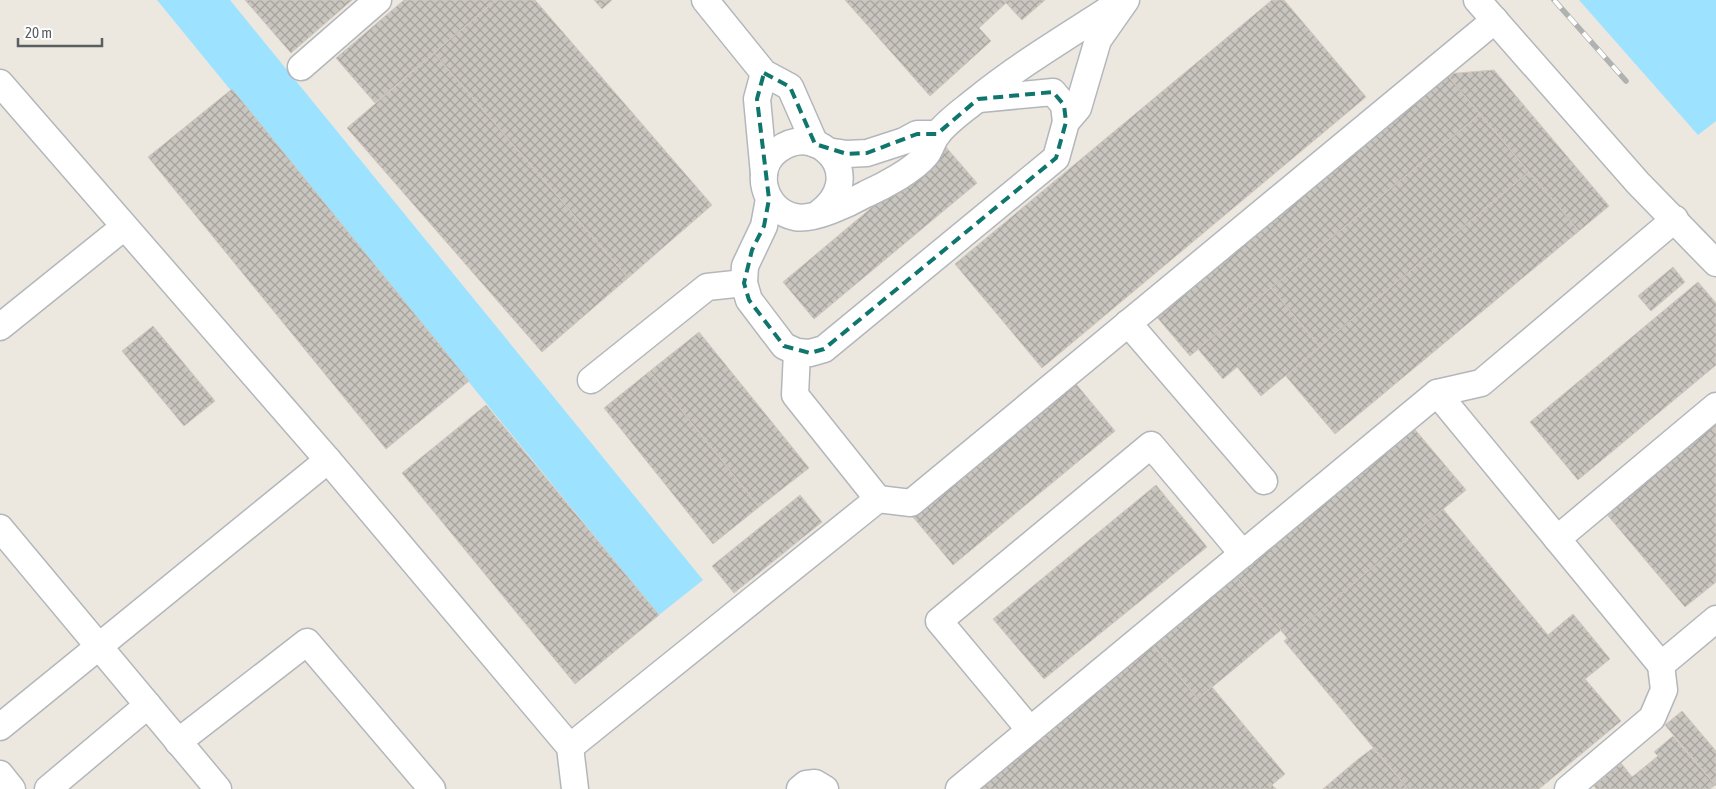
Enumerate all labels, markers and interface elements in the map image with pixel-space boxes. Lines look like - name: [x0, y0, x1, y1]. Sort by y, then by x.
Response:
- scale bar: [18, 15, 101, 47]
- text: 20 m: [25, 24, 52, 41]

